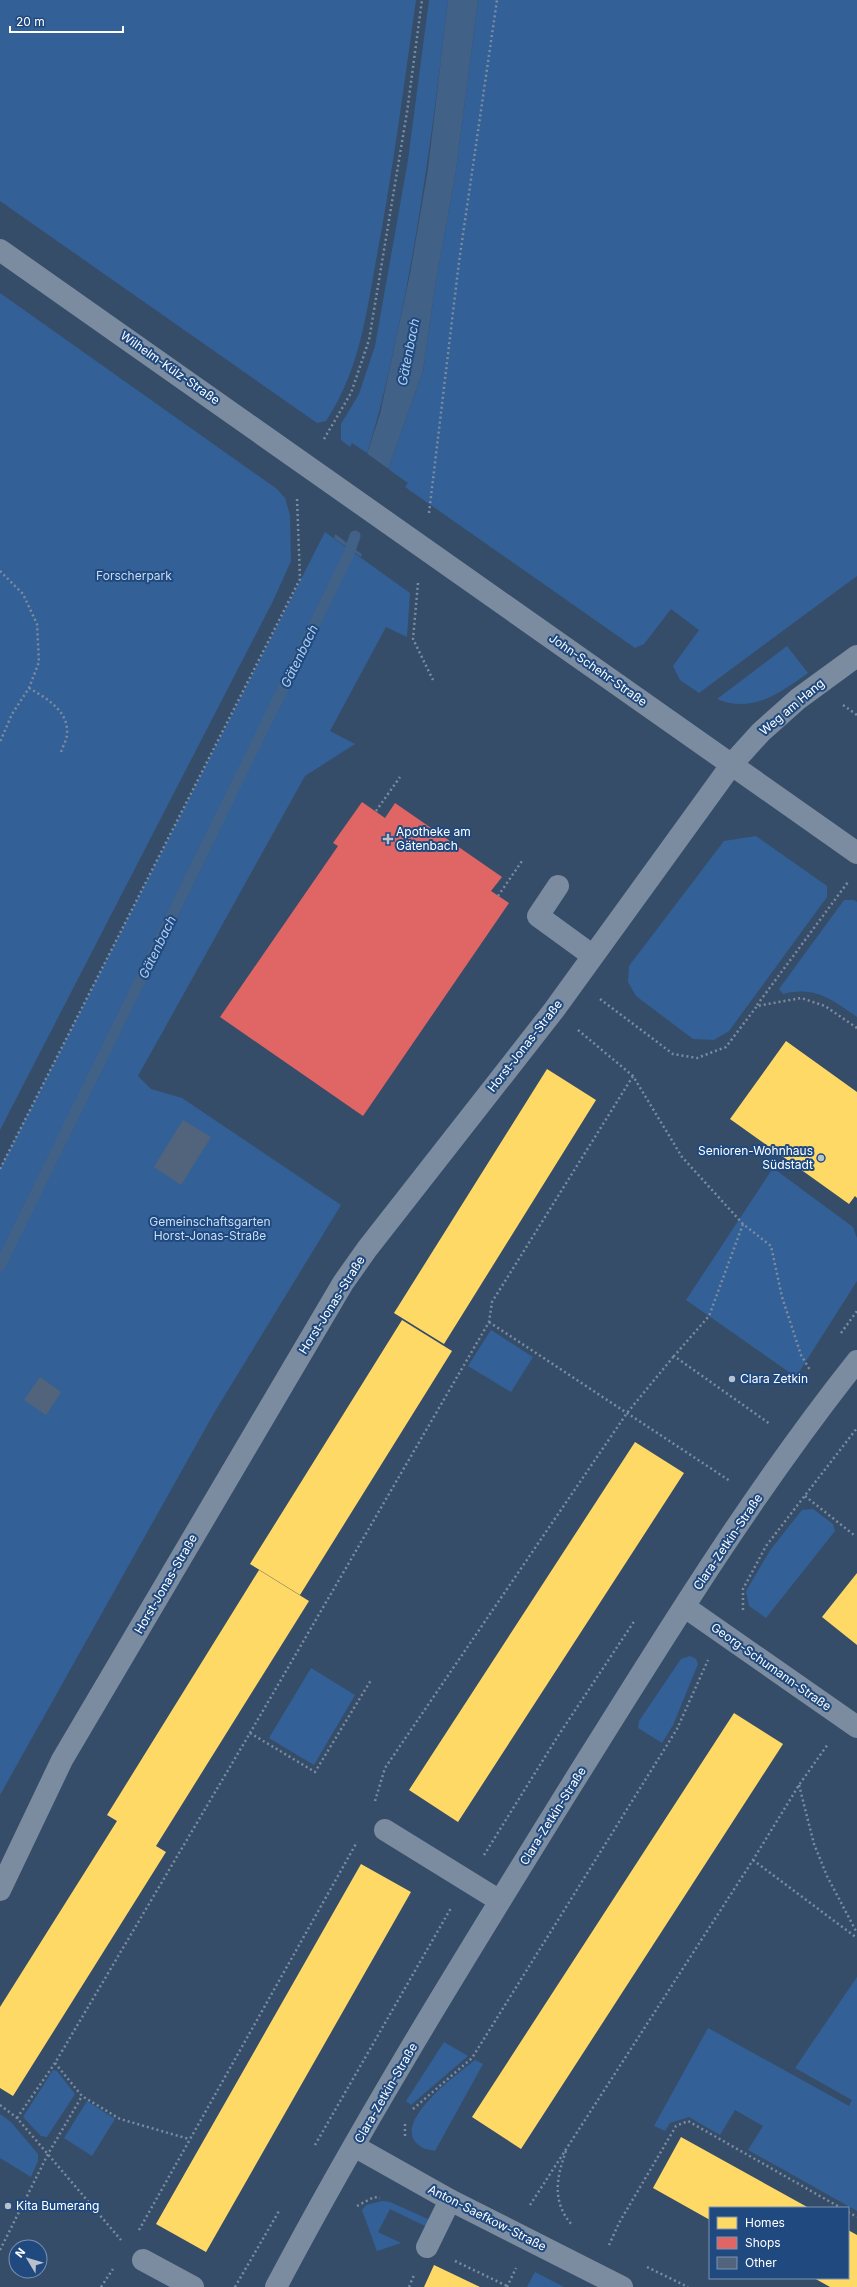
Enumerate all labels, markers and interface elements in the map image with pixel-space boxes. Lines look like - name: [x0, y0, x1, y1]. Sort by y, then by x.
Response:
- scale bar: [10, 8, 123, 34]
- text: 20 m: [16, 14, 45, 29]
- water label: Gätenbach: [394, 317, 422, 387]
- street label: Wilhelm-Külz-Straße: [118, 328, 223, 408]
- park label: Forscherpark: [96, 568, 172, 583]
- water label: Gätenbach: [277, 622, 321, 690]
- street label: John-Schehr-Straße: [546, 630, 650, 709]
- street label: Weg am Hang: [756, 675, 827, 738]
- place label: Apotheke am Gätenbach: [396, 824, 471, 853]
- marker: Apotheke am Gätenbach: [383, 834, 393, 844]
- water label: Gätenbach: [135, 913, 179, 981]
- street label: Horst-Jonas-Straße: [484, 997, 565, 1095]
- place label: Senioren-Wohnhaus Südstadt: [698, 1143, 813, 1172]
- marker: Senioren-Wohnhaus Südstadt: [816, 1153, 826, 1163]
- park label: Gemeinschaftsgarten Horst-Jonas-Straße: [149, 1214, 271, 1243]
- street label: Horst-Jonas-Straße: [295, 1253, 368, 1356]
- place label: Clara Zetkin: [740, 1371, 808, 1386]
- marker: Clara Zetkin: [727, 1374, 737, 1384]
- street label: Clara-Zetkin-Straße: [690, 1491, 765, 1593]
- street label: Horst-Jonas-Straße: [131, 1531, 200, 1636]
- street label: Georg-Schumann-Straße: [708, 1619, 834, 1714]
- street label: Clara-Zetkin-Straße: [516, 1764, 589, 1868]
- street label: Clara-Zetkin-Straße: [351, 2040, 420, 2145]
- street label: Anton-Saefkow-Straße: [426, 2181, 549, 2254]
- place label: Kita Bumerang: [16, 2198, 99, 2213]
- marker: Kita Bumerang: [3, 2201, 13, 2211]
- legend: [709, 2207, 849, 2279]
- text: Homes: [745, 2215, 785, 2230]
- text: Shops: [745, 2235, 781, 2250]
- north arrow: [8, 2239, 48, 2279]
- text: N: [12, 2245, 28, 2260]
- text: Other: [745, 2255, 777, 2270]

